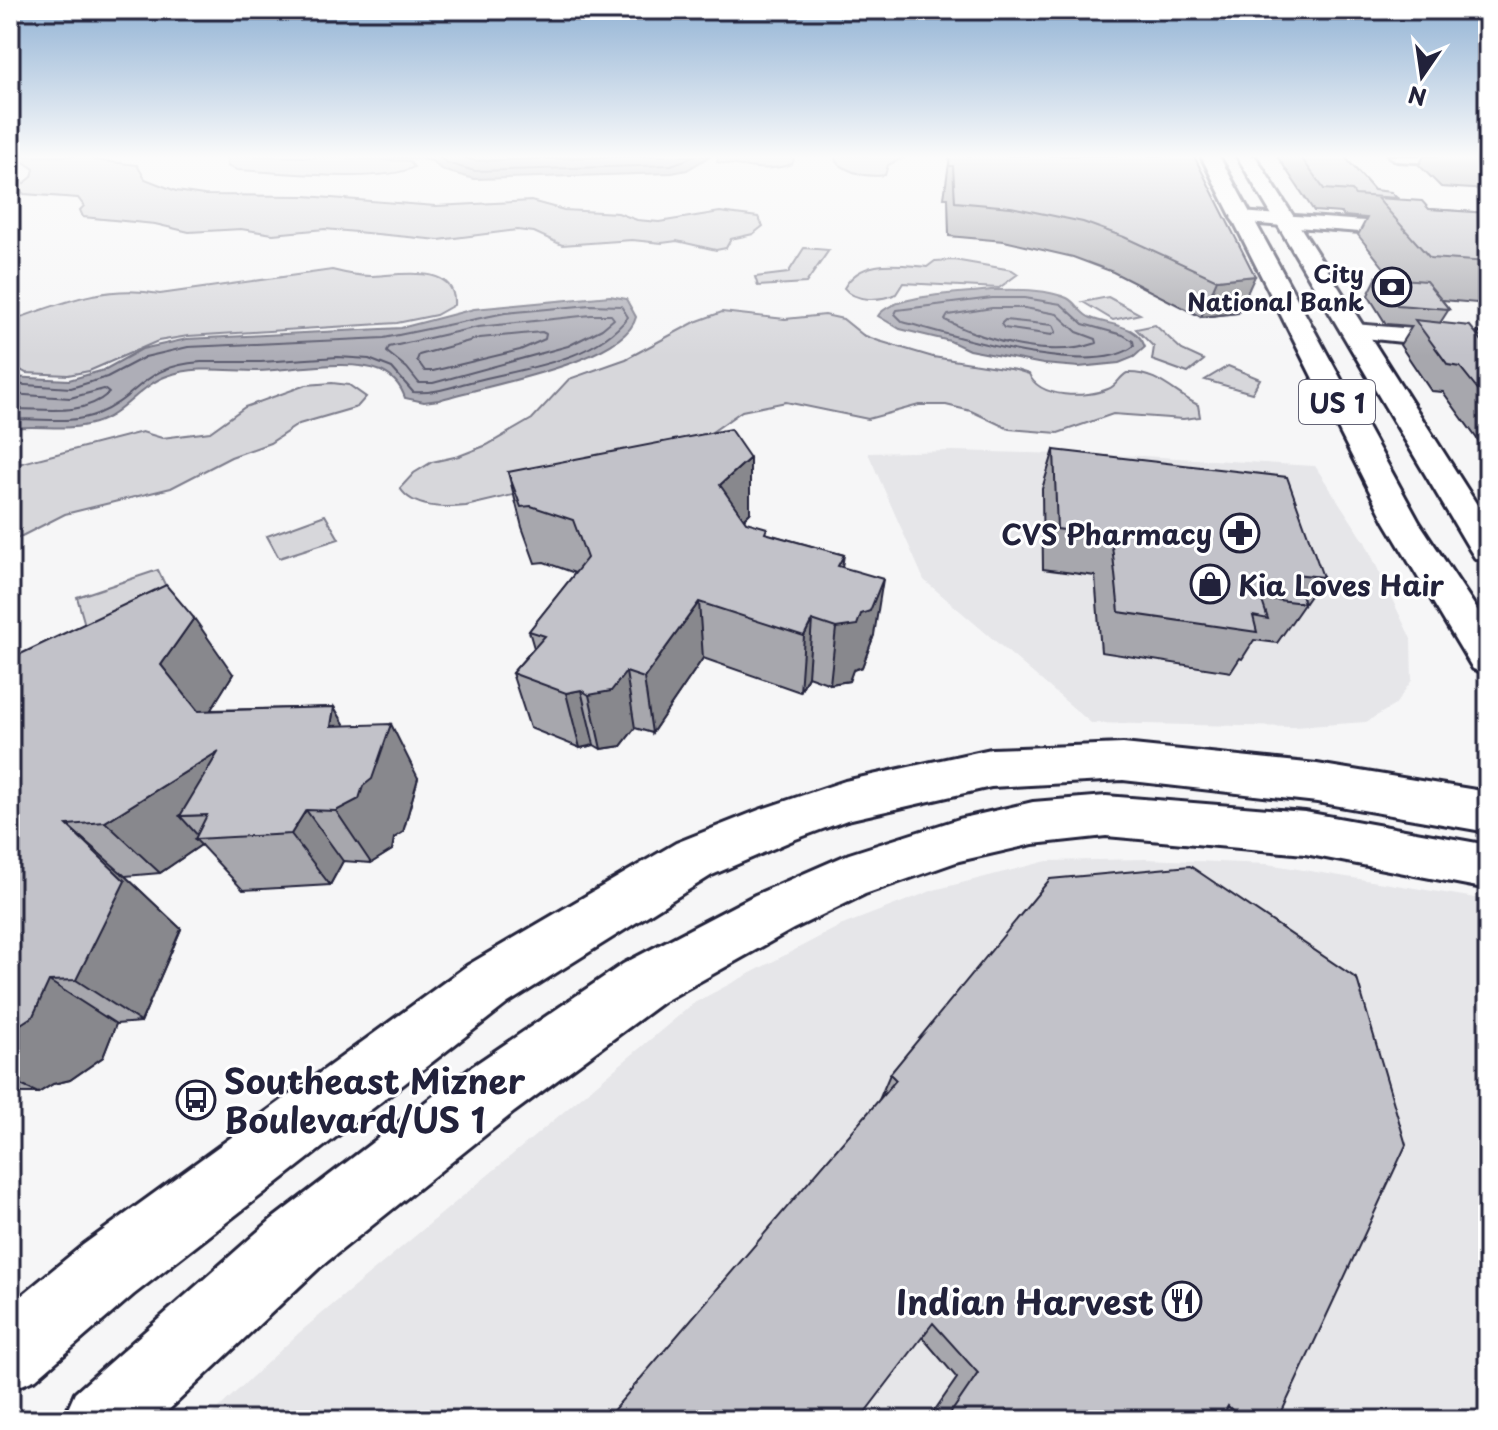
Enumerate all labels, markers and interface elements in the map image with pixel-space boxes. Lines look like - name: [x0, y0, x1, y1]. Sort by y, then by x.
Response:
- north arrow: [1382, 36, 1462, 116]
- text: N: [1405, 79, 1429, 115]
- place label: City National Bank: [1187, 255, 1364, 319]
- bank icon: City National Bank: [1371, 266, 1413, 308]
- road number: US 1: [1299, 380, 1375, 424]
- place label: CVS Pharmacy: [1001, 512, 1212, 555]
- pharmacy icon: CVS Pharmacy: [1219, 512, 1261, 554]
- shop icon: Kia Loves Hair: [1189, 563, 1231, 605]
- place label: Kia Loves Hair: [1238, 563, 1445, 606]
- place label: Southeast Mizner Boulevard/US 1: [224, 1054, 526, 1145]
- bus stop icon: Southeast Mizner Boulevard/US 1: [175, 1079, 217, 1121]
- place label: Indian Harvest: [896, 1275, 1154, 1327]
- restaurant icon: Indian Harvest: [1161, 1280, 1203, 1322]

